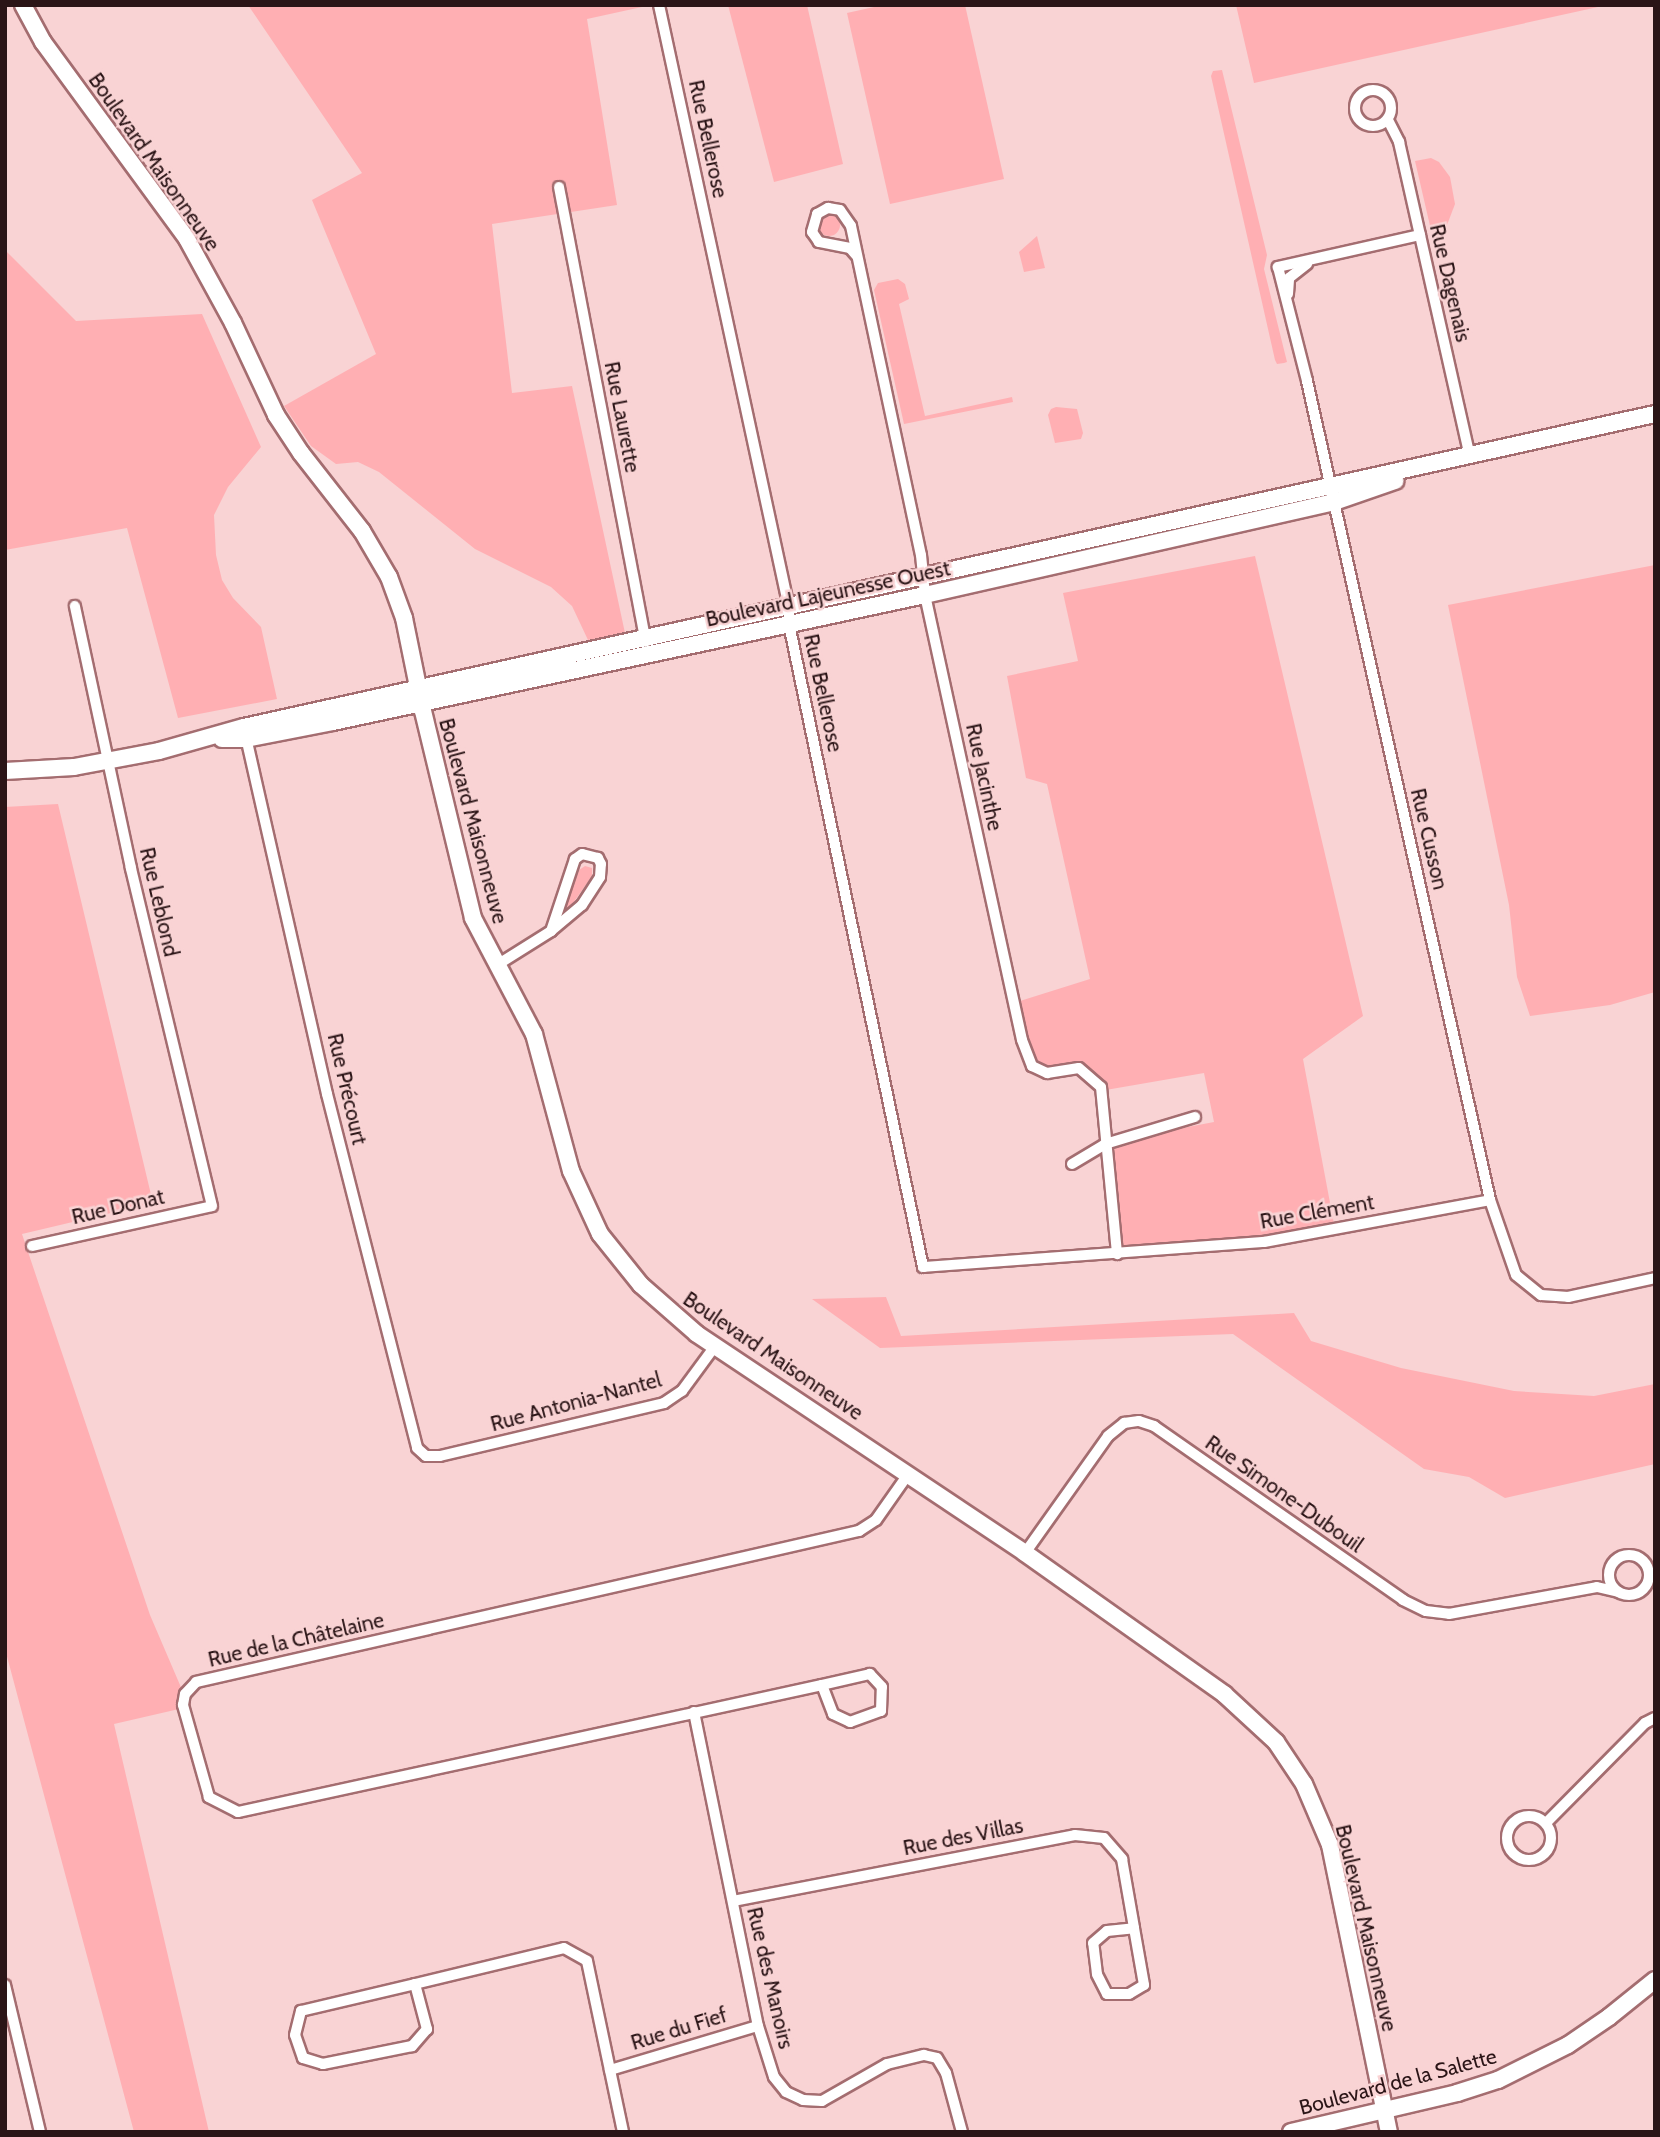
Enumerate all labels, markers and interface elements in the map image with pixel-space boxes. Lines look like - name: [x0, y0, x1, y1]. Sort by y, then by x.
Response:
- street label: Boulevard Maisonneuve: [83, 68, 225, 256]
- street label: Rue Bellerose: [683, 78, 733, 200]
- street label: Rue Dagenais: [1424, 222, 1476, 344]
- street label: Rue Laurette: [599, 359, 645, 475]
- street label: Boulevard Lajeunesse Ouest: [703, 556, 953, 632]
- street label: Rue Bellerose: [798, 632, 848, 754]
- street label: Boulevard Maisonneuve: [433, 716, 513, 926]
- street label: Rue Jacinthe: [960, 721, 1008, 833]
- street label: Rue Cusson: [1405, 786, 1453, 892]
- street label: Rue Leblond: [134, 845, 184, 959]
- street label: Rue Précourt: [322, 1031, 372, 1147]
- street label: Rue Donat: [69, 1184, 167, 1230]
- street label: Rue Clément: [1258, 1190, 1376, 1234]
- street label: Boulevard Maisonneuve: [678, 1286, 868, 1426]
- street label: Rue Antonia-Nantel: [488, 1367, 664, 1437]
- street label: Rue Simone-Dubouil: [1200, 1430, 1368, 1558]
- street label: Rue de la Châtelaine: [206, 1608, 386, 1672]
- street label: Rue des Villas: [901, 1813, 1025, 1861]
- street label: Boulevard Maisonneuve: [1330, 1822, 1402, 2034]
- street label: Rue des Manoirs: [741, 1905, 799, 2051]
- street label: Rue du Fief: [628, 2002, 730, 2056]
- street label: Boulevard de la Salette: [1297, 2044, 1499, 2120]

